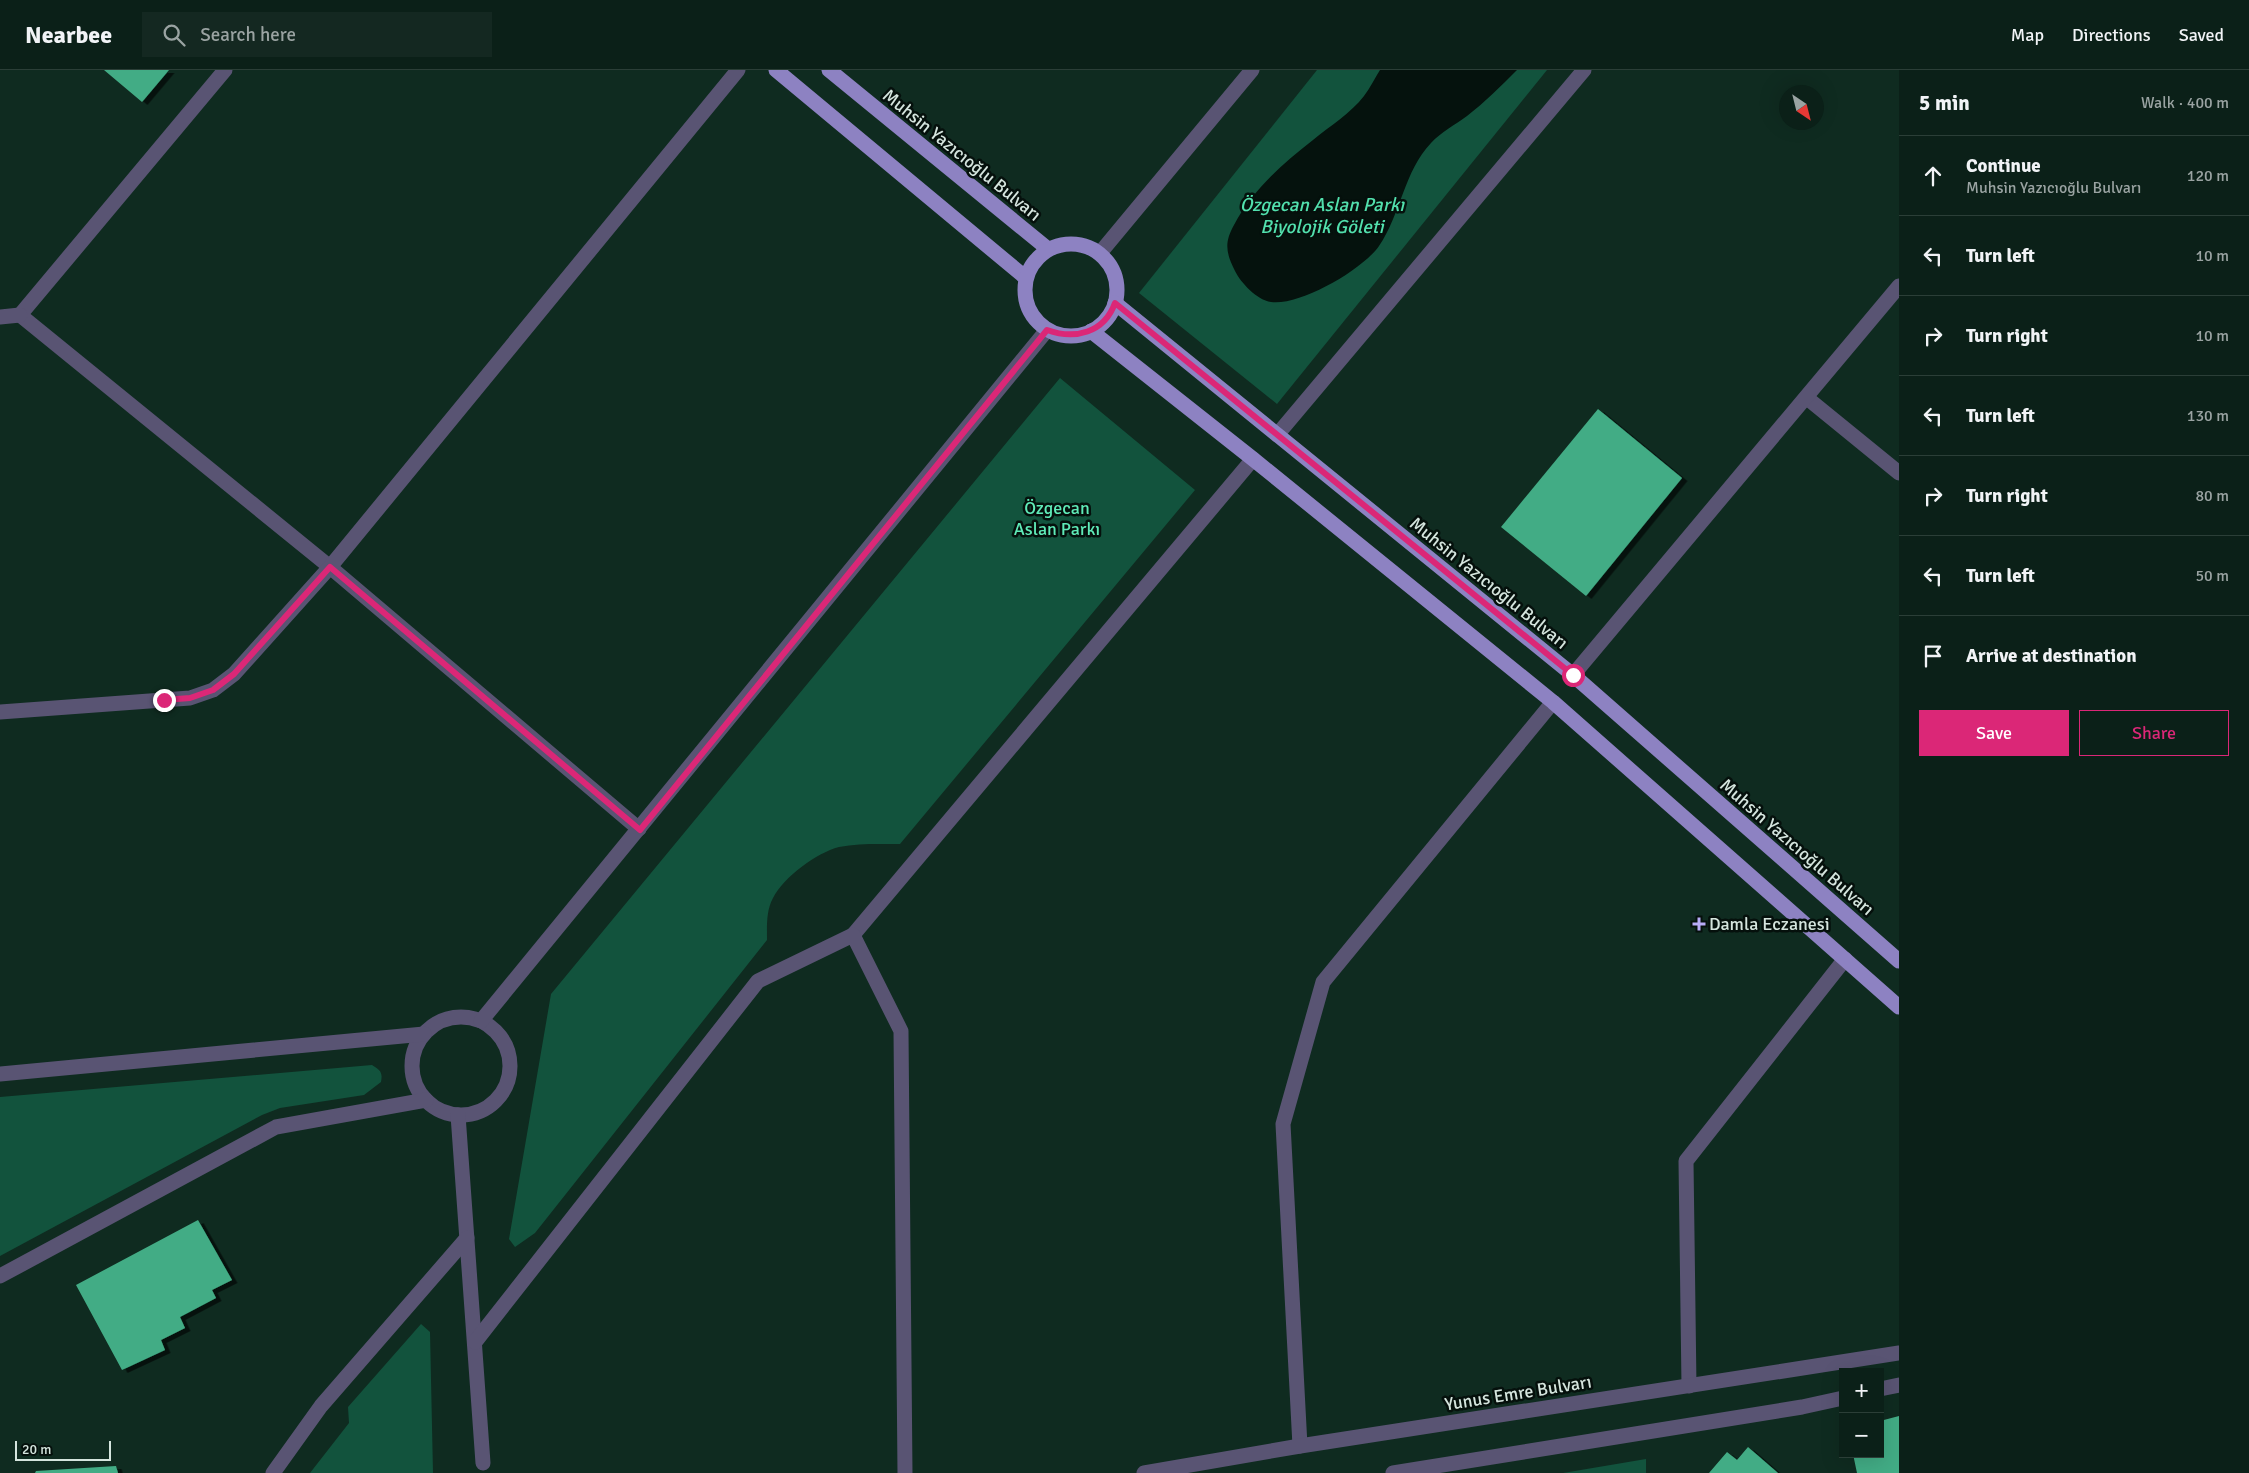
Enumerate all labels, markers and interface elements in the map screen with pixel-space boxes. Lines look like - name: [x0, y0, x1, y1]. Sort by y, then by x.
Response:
- search box: [142, 12, 492, 57]
- text: Nearbee: [25, 20, 112, 50]
- icon: search: [160, 21, 188, 49]
- text: Search here: [200, 23, 296, 47]
- text: Map: [2011, 24, 2044, 46]
- text: Directions: [2072, 24, 2151, 46]
- text: Saved: [2179, 24, 2224, 46]
- street label: Muhsin Yazıcıoğlu Bulvarı: [878, 84, 1046, 226]
- north arrow: [1779, 85, 1824, 130]
- text: 5 min: [1919, 90, 1970, 116]
- text: Walk · 400 m: [2141, 93, 2229, 113]
- text: Continue: [1966, 154, 2041, 178]
- icon: ahead: [1919, 162, 1947, 190]
- text: 120 m: [2187, 166, 2229, 186]
- text: Muhsin Yazıcıoğlu Bulvarı: [1966, 178, 2141, 198]
- water label: Özgecan Aslan Parkı Biyolojik Göleti: [1240, 193, 1405, 239]
- icon: left: [1919, 242, 1947, 270]
- text: Turn left: [1966, 244, 2035, 268]
- text: 10 m: [2195, 246, 2229, 266]
- icon: right: [1919, 322, 1947, 350]
- text: Turn right: [1966, 324, 2048, 348]
- text: 10 m: [2195, 326, 2229, 346]
- icon: left: [1919, 402, 1947, 430]
- text: Turn left: [1966, 404, 2035, 428]
- text: 130 m: [2187, 406, 2229, 426]
- icon: right: [1919, 482, 1947, 510]
- text: Turn right: [1966, 484, 2048, 508]
- text: 80 m: [2195, 486, 2229, 506]
- park label: Özgecan Aslan Parkı: [1014, 497, 1100, 540]
- street label: Muhsin Yazıcıoğlu Bulvarı: [1405, 512, 1573, 654]
- icon: left: [1919, 562, 1947, 590]
- text: Turn left: [1966, 564, 2035, 588]
- text: 50 m: [2195, 566, 2229, 586]
- icon: arrive: [1919, 642, 1947, 670]
- text: Arrive at destination: [1966, 644, 2137, 668]
- route start: [1562, 664, 1585, 687]
- route end: [153, 689, 176, 712]
- button: Save: [1919, 710, 2069, 756]
- button: Share: [2079, 710, 2229, 756]
- street label: Muhsin Yazıcıoğlu Bulvarı: [1715, 774, 1879, 920]
- place label: Damla Eczanesi: [1709, 913, 1830, 935]
- marker: Damla Eczanesi: [1693, 918, 1705, 930]
- map controls: [1839, 1368, 1884, 1458]
- button: +: [1839, 1368, 1884, 1413]
- street label: Yunus Emre Bulvarı: [1443, 1371, 1593, 1415]
- button: −: [1839, 1413, 1884, 1458]
- scale bar: [15, 1438, 111, 1461]
- text: 20 m: [22, 1441, 51, 1458]

